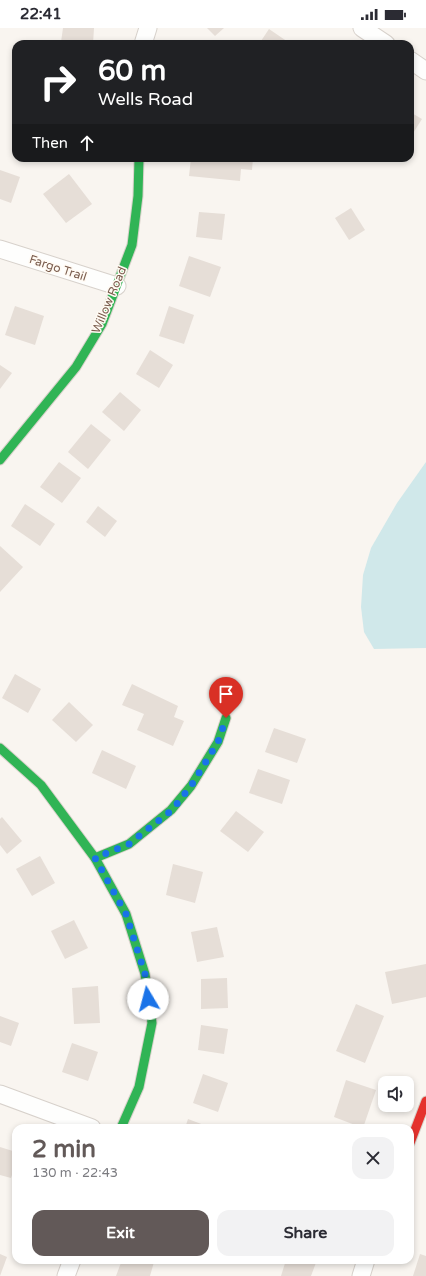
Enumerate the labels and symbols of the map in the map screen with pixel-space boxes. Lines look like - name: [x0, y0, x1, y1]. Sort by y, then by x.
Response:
- street label: Fargo Trail: [28, 252, 88, 284]
- street label: Willow Road: [89, 265, 129, 335]
- pin: [209, 677, 243, 718]
- position arrow: [127, 978, 169, 1020]

